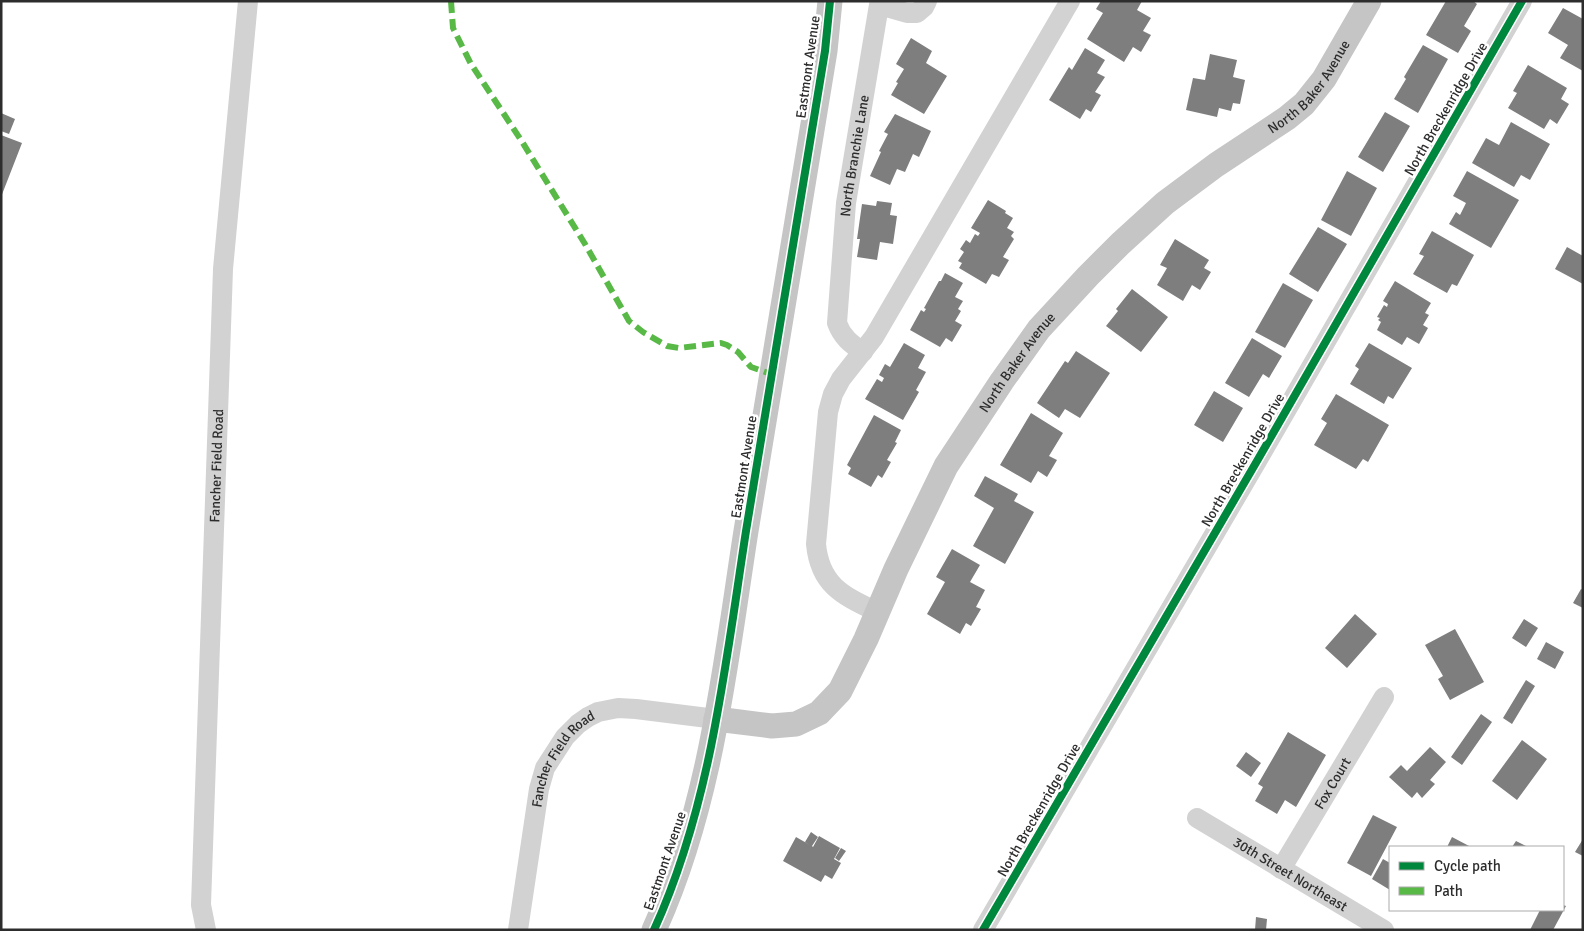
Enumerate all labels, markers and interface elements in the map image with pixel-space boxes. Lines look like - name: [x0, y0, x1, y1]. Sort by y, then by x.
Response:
- street label: Eastmont Avenue: [792, 14, 824, 120]
- street label: North Baker Avenue: [1264, 37, 1353, 137]
- street label: North Breckenridge Drive: [1401, 39, 1491, 179]
- street label: North Branchie Lane: [837, 94, 872, 217]
- street label: North Baker Avenue: [975, 309, 1059, 415]
- street label: North Breckenridge Drive: [1198, 390, 1288, 530]
- street label: Fancher Field Road: [206, 409, 227, 523]
- street label: Eastmont Avenue: [727, 414, 761, 520]
- street label: Fancher Field Road: [528, 707, 597, 808]
- street label: North Breckenridge Drive: [994, 740, 1084, 880]
- street label: Fox Court: [1310, 754, 1354, 812]
- street label: Eastmont Avenue: [640, 809, 690, 913]
- street label: 30th Street Northeast: [1230, 833, 1351, 915]
- legend: [1389, 846, 1564, 911]
- text: Cycle path: [1434, 857, 1501, 875]
- text: Path: [1434, 882, 1463, 900]

